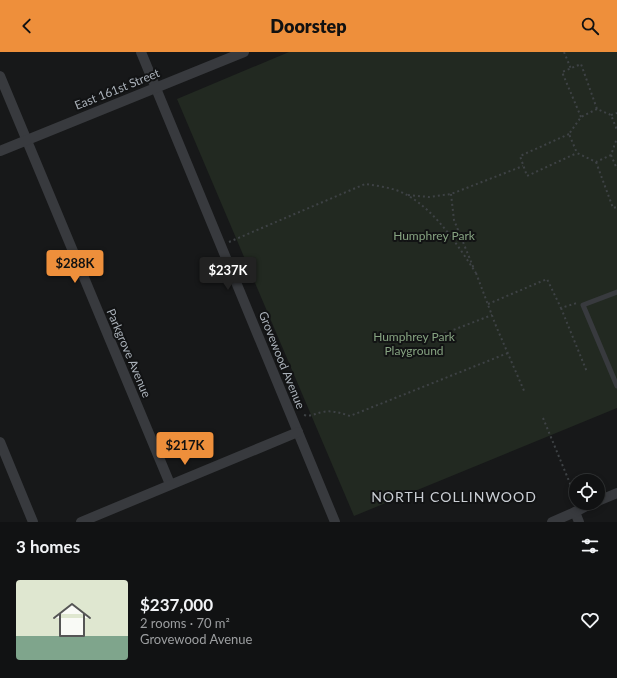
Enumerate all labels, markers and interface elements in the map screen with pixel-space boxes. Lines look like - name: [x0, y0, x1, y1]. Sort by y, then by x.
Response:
- icon: back: [16, 15, 38, 37]
- text: Doorstep: [270, 15, 347, 37]
- icon: search: [579, 15, 601, 37]
- street label: East 161st Street: [72, 65, 162, 113]
- park label: Humphrey Park: [393, 228, 476, 243]
- pin: $288K: [47, 250, 103, 284]
- text: $288K: [55, 255, 95, 271]
- pin: $237K: [200, 257, 256, 291]
- text: $237K: [208, 262, 248, 278]
- street label: Parkgrove Avenue: [103, 306, 155, 400]
- street label: Grovewood Avenue: [256, 309, 308, 411]
- park label: Humphrey Park Playground: [373, 329, 456, 358]
- pin: $217K: [157, 432, 213, 466]
- text: $217K: [165, 437, 205, 453]
- map controls: [569, 474, 605, 510]
- button: locate: [569, 474, 605, 510]
- district label: NORTH COLLINWOOD: [371, 488, 537, 505]
- icon: filters: [579, 535, 601, 557]
- text: 3 homes: [16, 536, 80, 557]
- text: $237,000: [140, 594, 213, 615]
- icon: home: [48, 596, 96, 644]
- icon: heart: [579, 609, 601, 631]
- text: 2 rooms · 70 m²: [140, 615, 230, 631]
- text: Grovewood Avenue: [140, 631, 252, 647]

